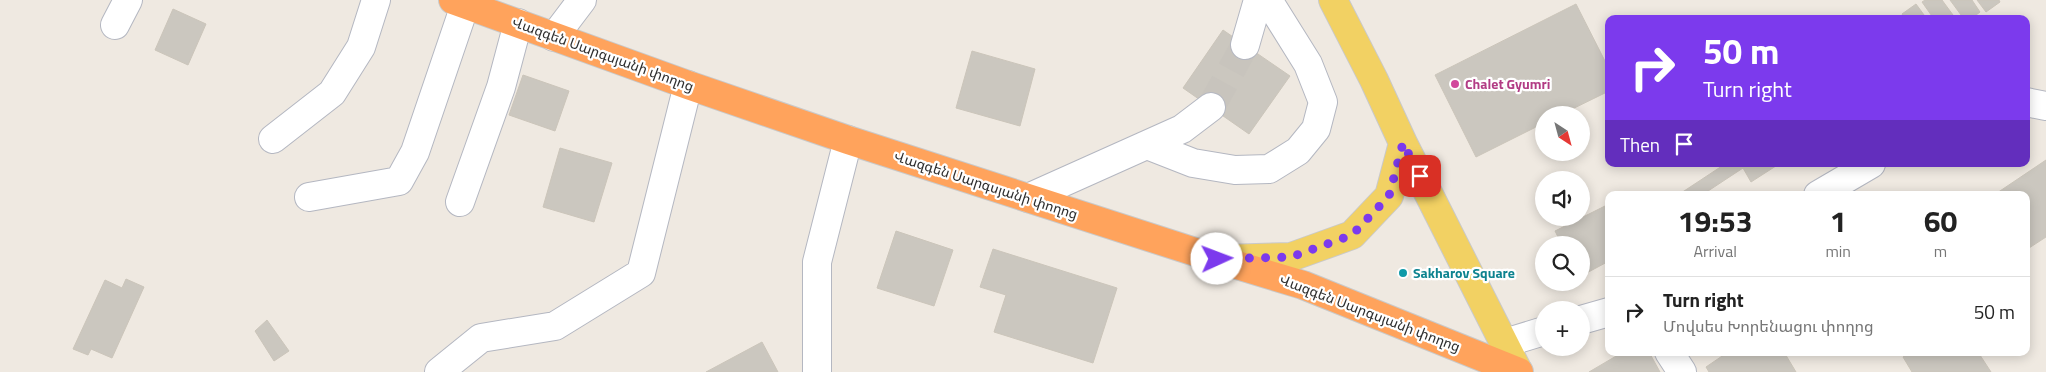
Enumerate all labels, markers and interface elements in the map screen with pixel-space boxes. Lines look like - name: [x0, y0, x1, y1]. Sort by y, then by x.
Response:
- street label: Վազգեն Սարգսյանի փողոց: [509, 11, 697, 96]
- text: 50 m: [1703, 24, 1779, 78]
- icon: right: [1620, 35, 1685, 100]
- text: Turn right: [1703, 72, 1792, 106]
- place label: Chalet Gyumri: [1465, 73, 1550, 94]
- marker: Chalet Gyumri: [1449, 78, 1461, 90]
- north arrow: [1535, 106, 1590, 161]
- map controls: [1535, 106, 1590, 356]
- text: Then: [1620, 130, 1660, 159]
- icon: arrive: [1670, 130, 1698, 158]
- street label: Վազգեն Սարգսյանի փողոց: [892, 145, 1081, 224]
- pin: [1399, 155, 1441, 197]
- icon: arrive: [1406, 162, 1434, 190]
- button: sound: [1535, 171, 1590, 226]
- text: 19:53: [1678, 198, 1753, 244]
- text: 1: [1830, 198, 1847, 244]
- text: 60: [1924, 198, 1957, 244]
- position arrow: [1190, 232, 1242, 284]
- button: search: [1535, 236, 1590, 291]
- text: Arrival: [1693, 239, 1737, 263]
- text: min: [1825, 239, 1851, 263]
- text: m: [1934, 239, 1947, 263]
- place label: Sakharov Square: [1413, 262, 1515, 283]
- marker: Sakharov Square: [1397, 267, 1409, 279]
- street label: Վազգեն Սարգսյանի փողոց: [1277, 268, 1464, 357]
- text: Turn right: [1663, 285, 1744, 314]
- text: 50 m: [1974, 297, 2015, 326]
- icon: right: [1620, 298, 1648, 326]
- button: +: [1535, 301, 1590, 356]
- text: Մովսես Խորենացու փողոց: [1663, 314, 1874, 338]

